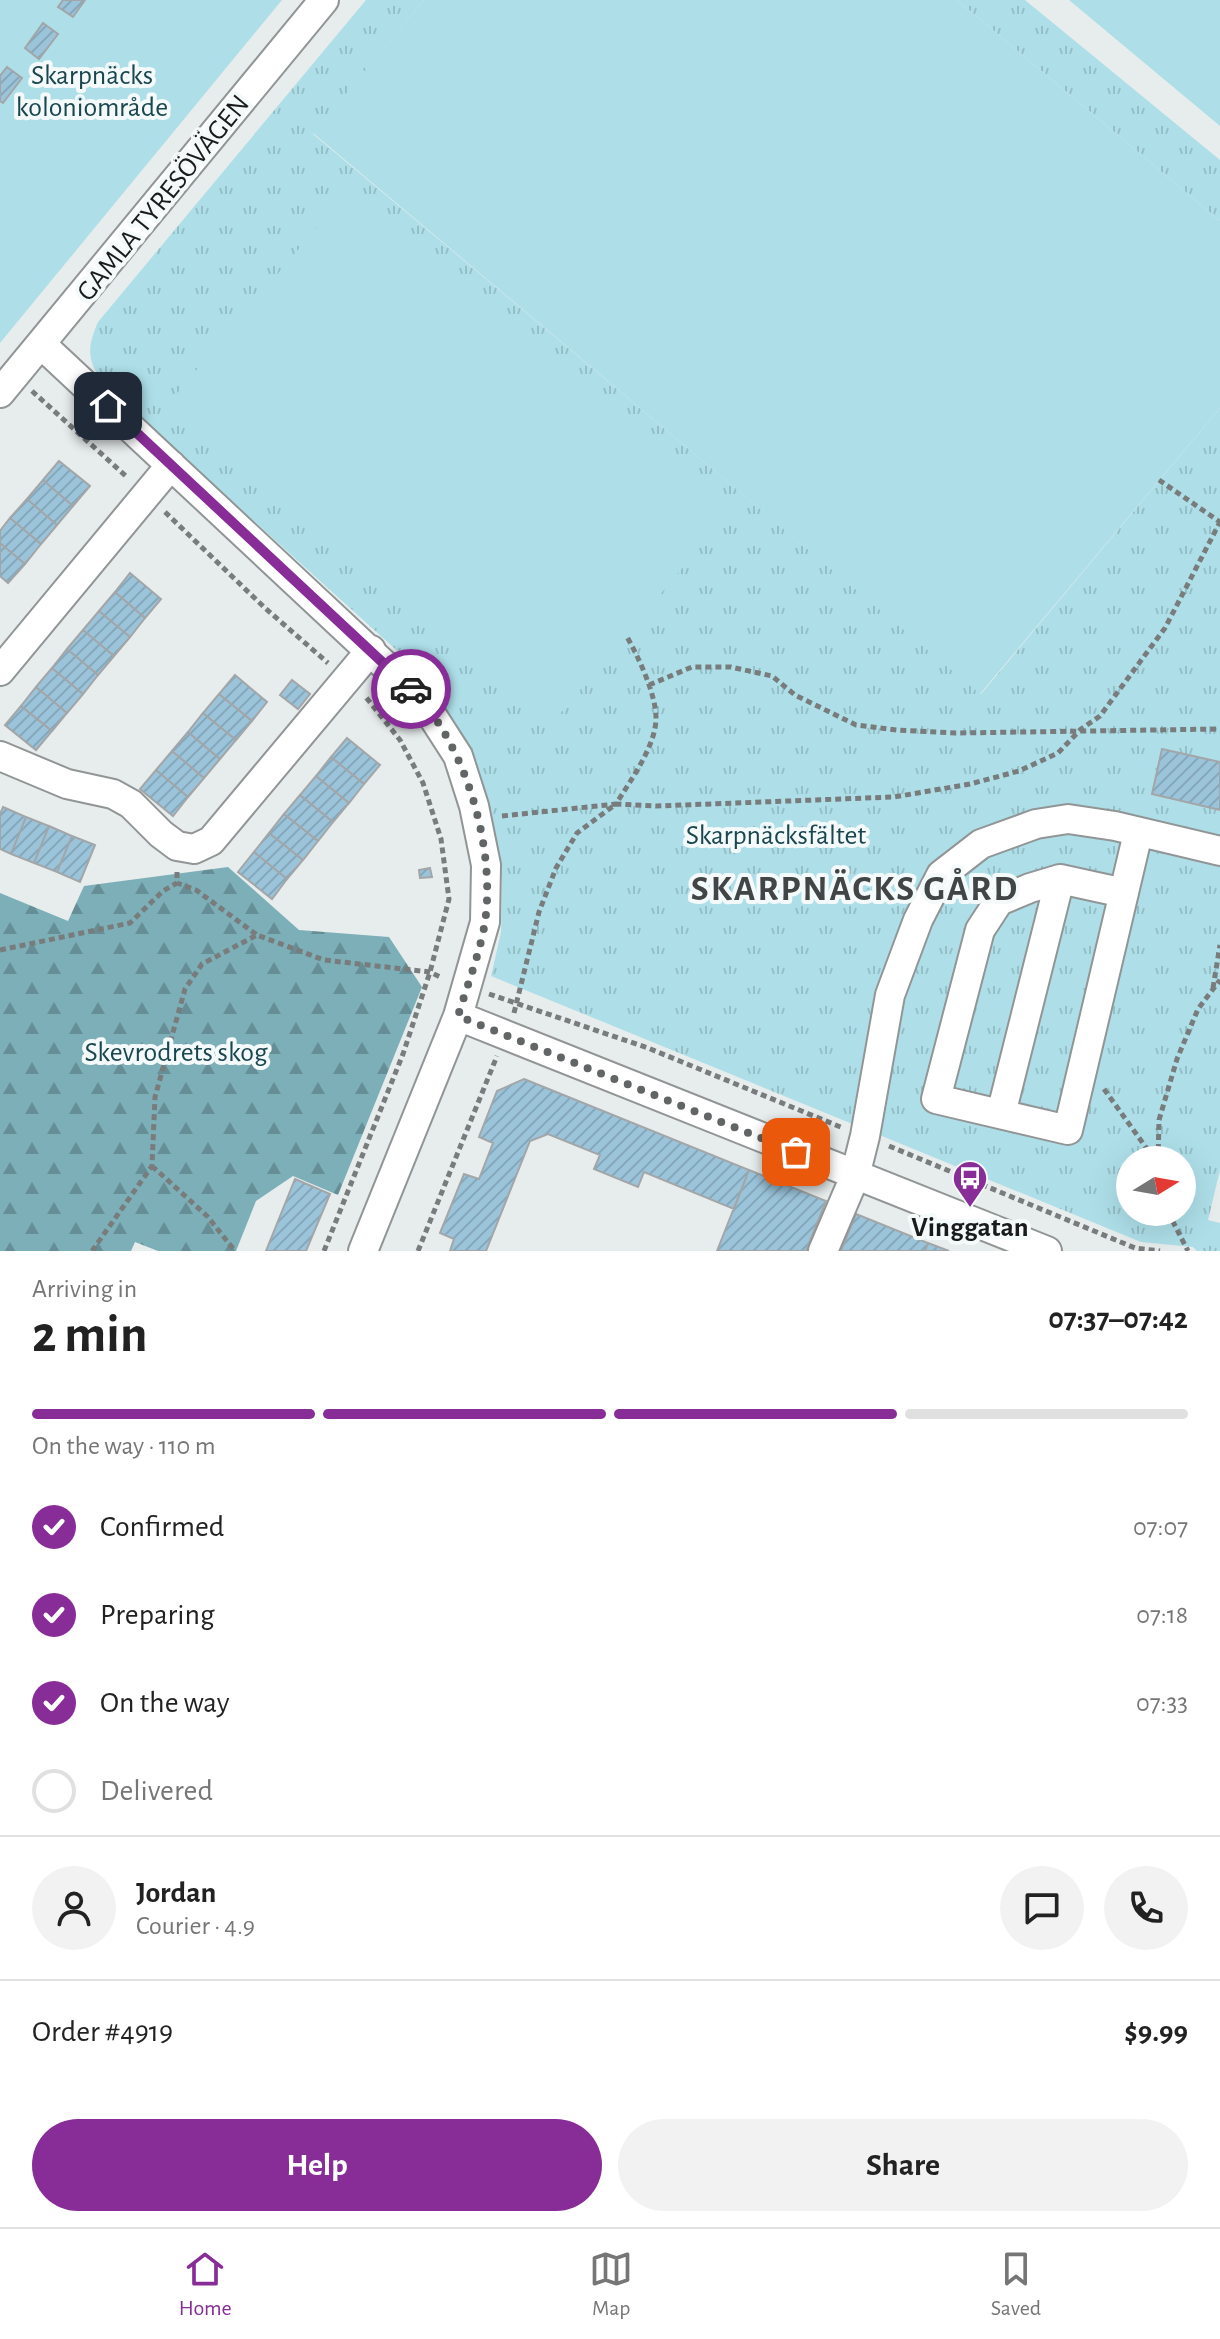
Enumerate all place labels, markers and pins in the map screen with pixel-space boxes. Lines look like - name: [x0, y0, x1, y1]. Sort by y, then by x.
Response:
- pin: [74, 372, 142, 440]
- pin: [762, 1118, 830, 1186]
- bus stop icon: Vinggatan: [951, 1159, 989, 1209]
- place label: Vinggatan: [911, 1214, 1029, 1242]

